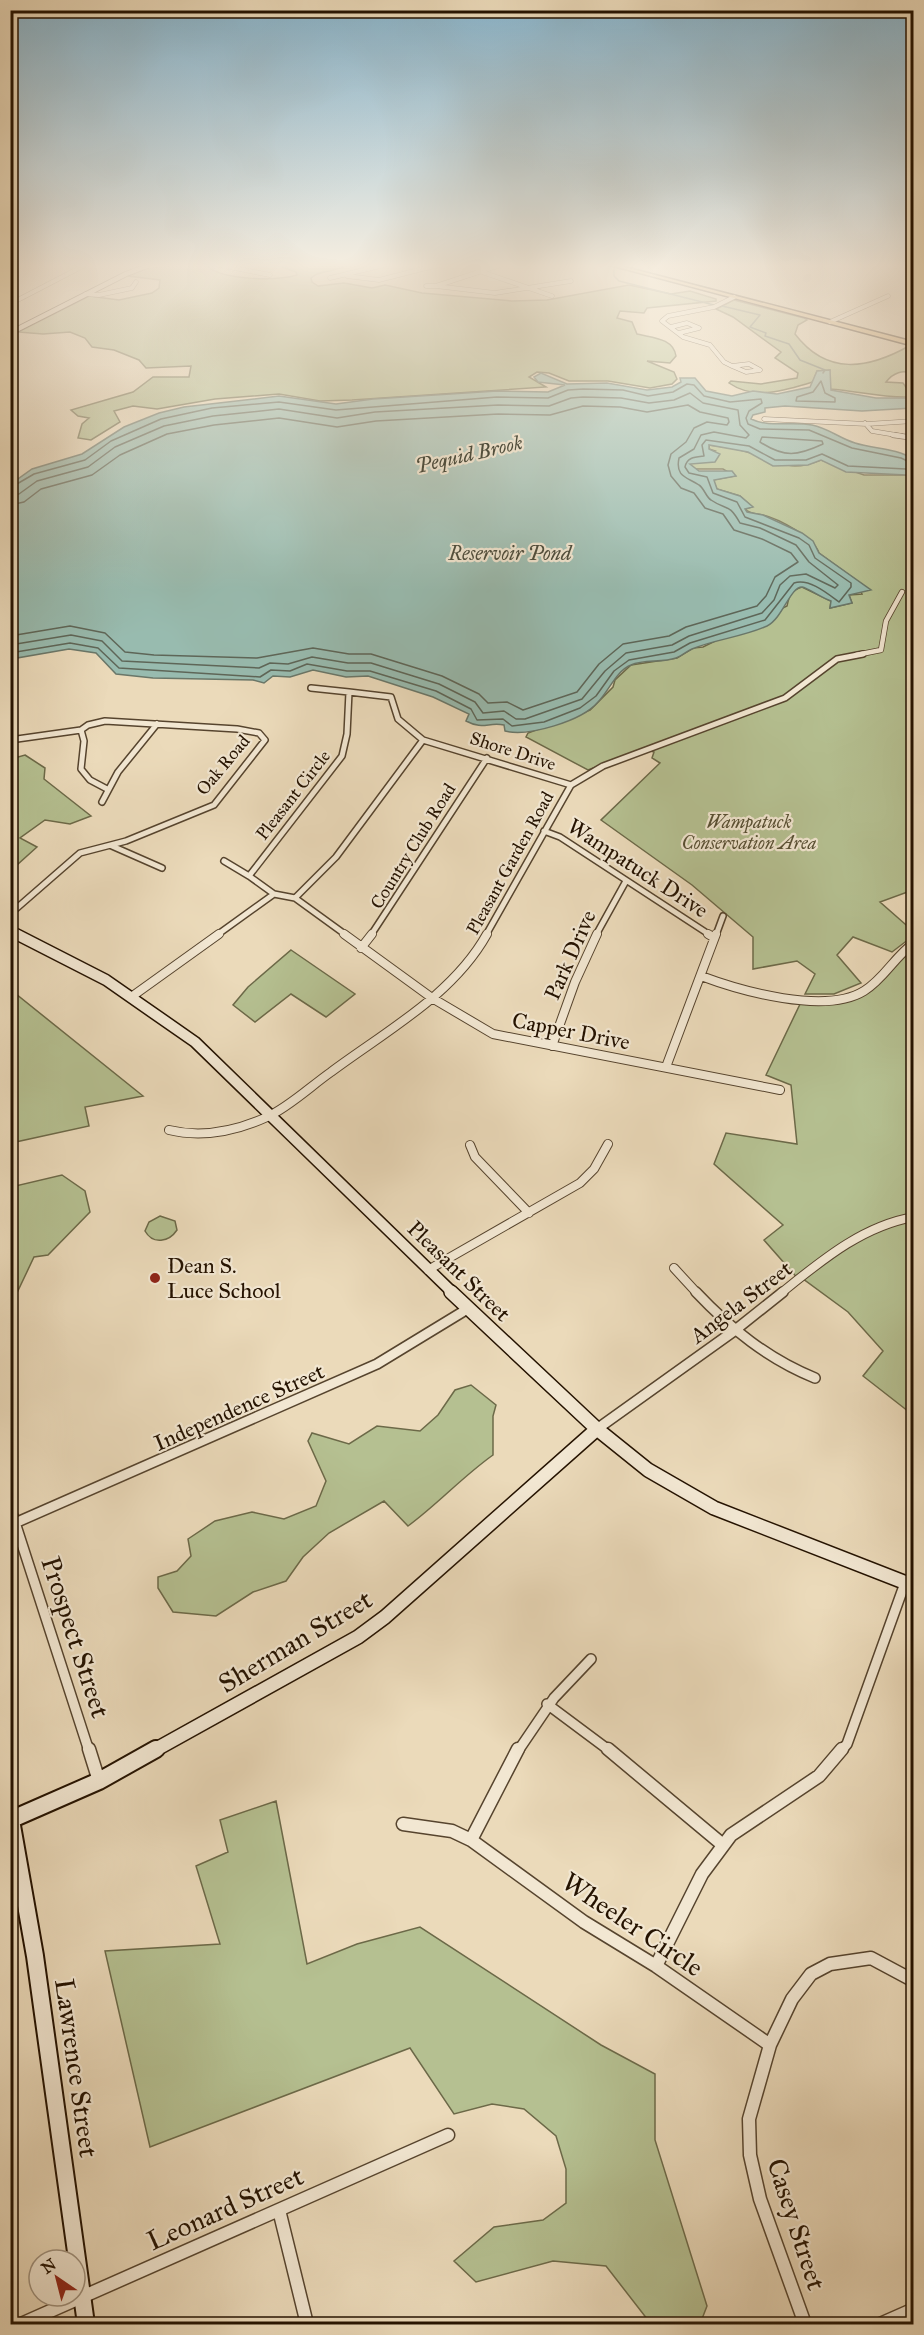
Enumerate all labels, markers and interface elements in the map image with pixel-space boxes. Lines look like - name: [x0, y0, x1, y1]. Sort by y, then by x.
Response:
- water label: Pequid Brook: [413, 430, 525, 478]
- water label: Reservoir Pond: [448, 541, 573, 565]
- street label: Shore Drive: [467, 727, 559, 775]
- street label: Oak Road: [191, 730, 255, 800]
- street label: Pleasant Circle: [251, 746, 335, 844]
- street label: Country Club Road: [366, 779, 460, 913]
- street label: Pleasant Garden Road: [462, 788, 558, 938]
- park label: Wampatuck Conservation Area: [682, 811, 817, 854]
- street label: Wampatuck Drive: [562, 812, 714, 924]
- street label: Park Drive: [538, 906, 602, 1004]
- street label: Capper Drive: [510, 1006, 632, 1056]
- street label: Pleasant Street: [402, 1215, 516, 1327]
- place label: Dean S. Luce School: [167, 1252, 281, 1304]
- street label: Angela Street: [684, 1255, 798, 1350]
- marker: Dean S. Luce School: [148, 1271, 162, 1285]
- street label: Independence Street: [150, 1357, 329, 1457]
- street label: Prospect Street: [34, 1552, 118, 1722]
- street label: Sherman Street: [212, 1582, 378, 1700]
- street label: Wheeler Circle: [556, 1865, 710, 1983]
- street label: Lawrence Street: [48, 1976, 106, 2160]
- street label: Casey Street: [760, 2154, 834, 2294]
- street label: Leonard Street: [142, 2159, 309, 2257]
- north arrow: [27, 2248, 87, 2308]
- text: N: [38, 2254, 60, 2278]

